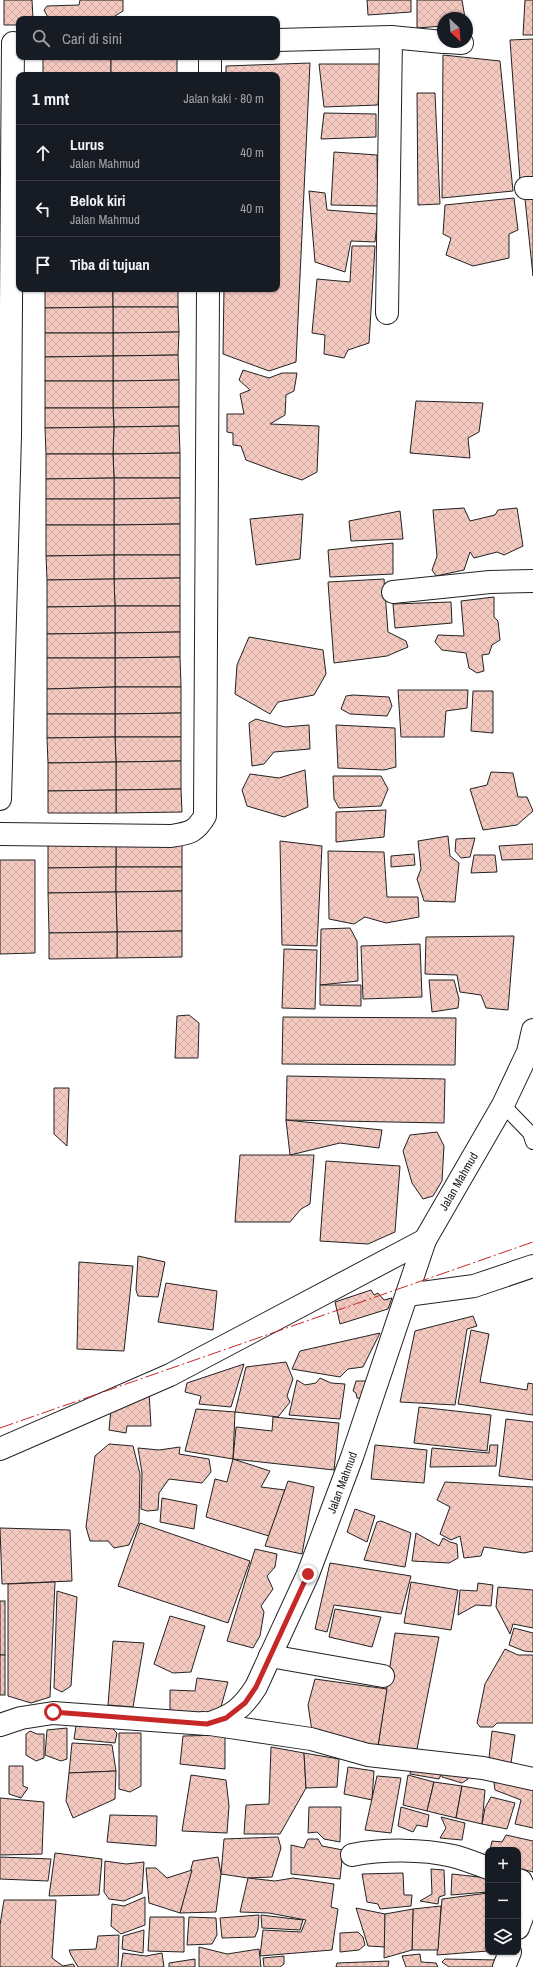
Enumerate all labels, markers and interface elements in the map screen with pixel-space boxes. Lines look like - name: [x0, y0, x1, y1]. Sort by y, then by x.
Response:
- north arrow: [437, 12, 473, 48]
- search box: [16, 16, 280, 60]
- icon: search: [30, 27, 52, 49]
- text: Cari di sini: [62, 28, 122, 49]
- text: 1 mnt: [32, 87, 69, 110]
- text: Jalan kaki · 80 m: [183, 90, 264, 107]
- text: Lurus: [70, 134, 104, 155]
- icon: ahead: [32, 142, 54, 164]
- text: 40 m: [240, 144, 264, 161]
- text: Jalan Mahmud: [70, 155, 140, 172]
- text: Belok kiri: [70, 190, 125, 211]
- icon: left: [32, 198, 54, 220]
- text: 40 m: [240, 200, 264, 217]
- text: Jalan Mahmud: [70, 211, 140, 228]
- icon: arrive: [32, 254, 54, 276]
- text: Tiba di tujuan: [70, 254, 150, 275]
- street label: Jalan Mahmud: [436, 1149, 482, 1213]
- street label: Jalan Mahmud: [323, 1450, 361, 1516]
- route end: [299, 1565, 317, 1583]
- route start: [44, 1703, 62, 1721]
- map controls: [485, 1847, 521, 1955]
- button: +: [485, 1847, 521, 1883]
- button: −: [485, 1883, 521, 1919]
- button: layers: [485, 1919, 521, 1955]

